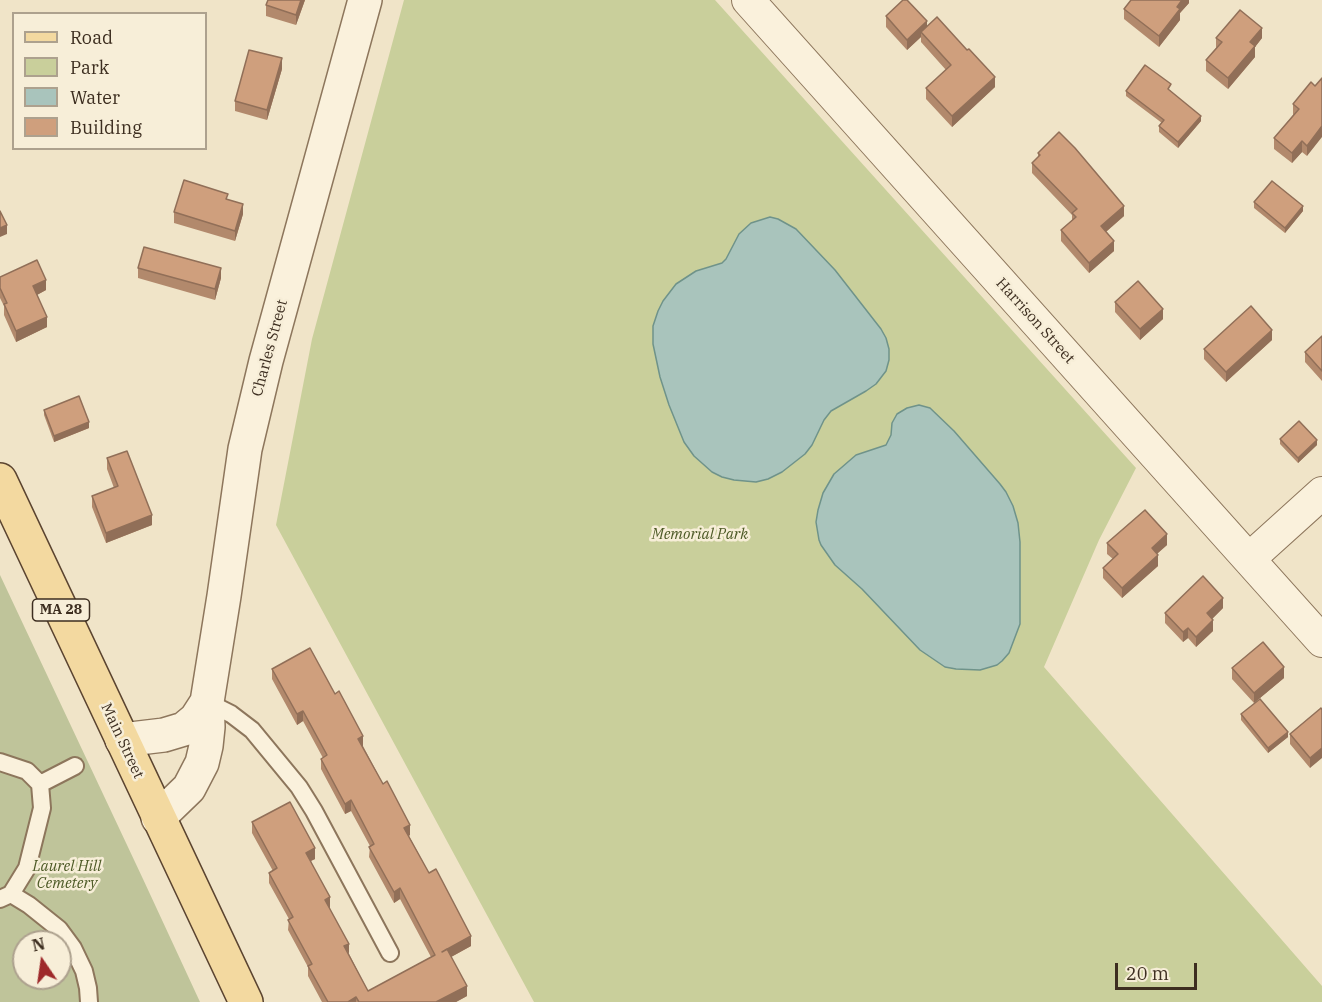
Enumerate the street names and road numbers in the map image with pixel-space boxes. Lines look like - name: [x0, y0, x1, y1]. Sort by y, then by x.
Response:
- street label: Harrison Street: [992, 274, 1078, 368]
- street label: Charles Street: [248, 298, 292, 398]
- road number: MA 28: [32, 599, 90, 621]
- street label: Main Street: [97, 700, 147, 782]

